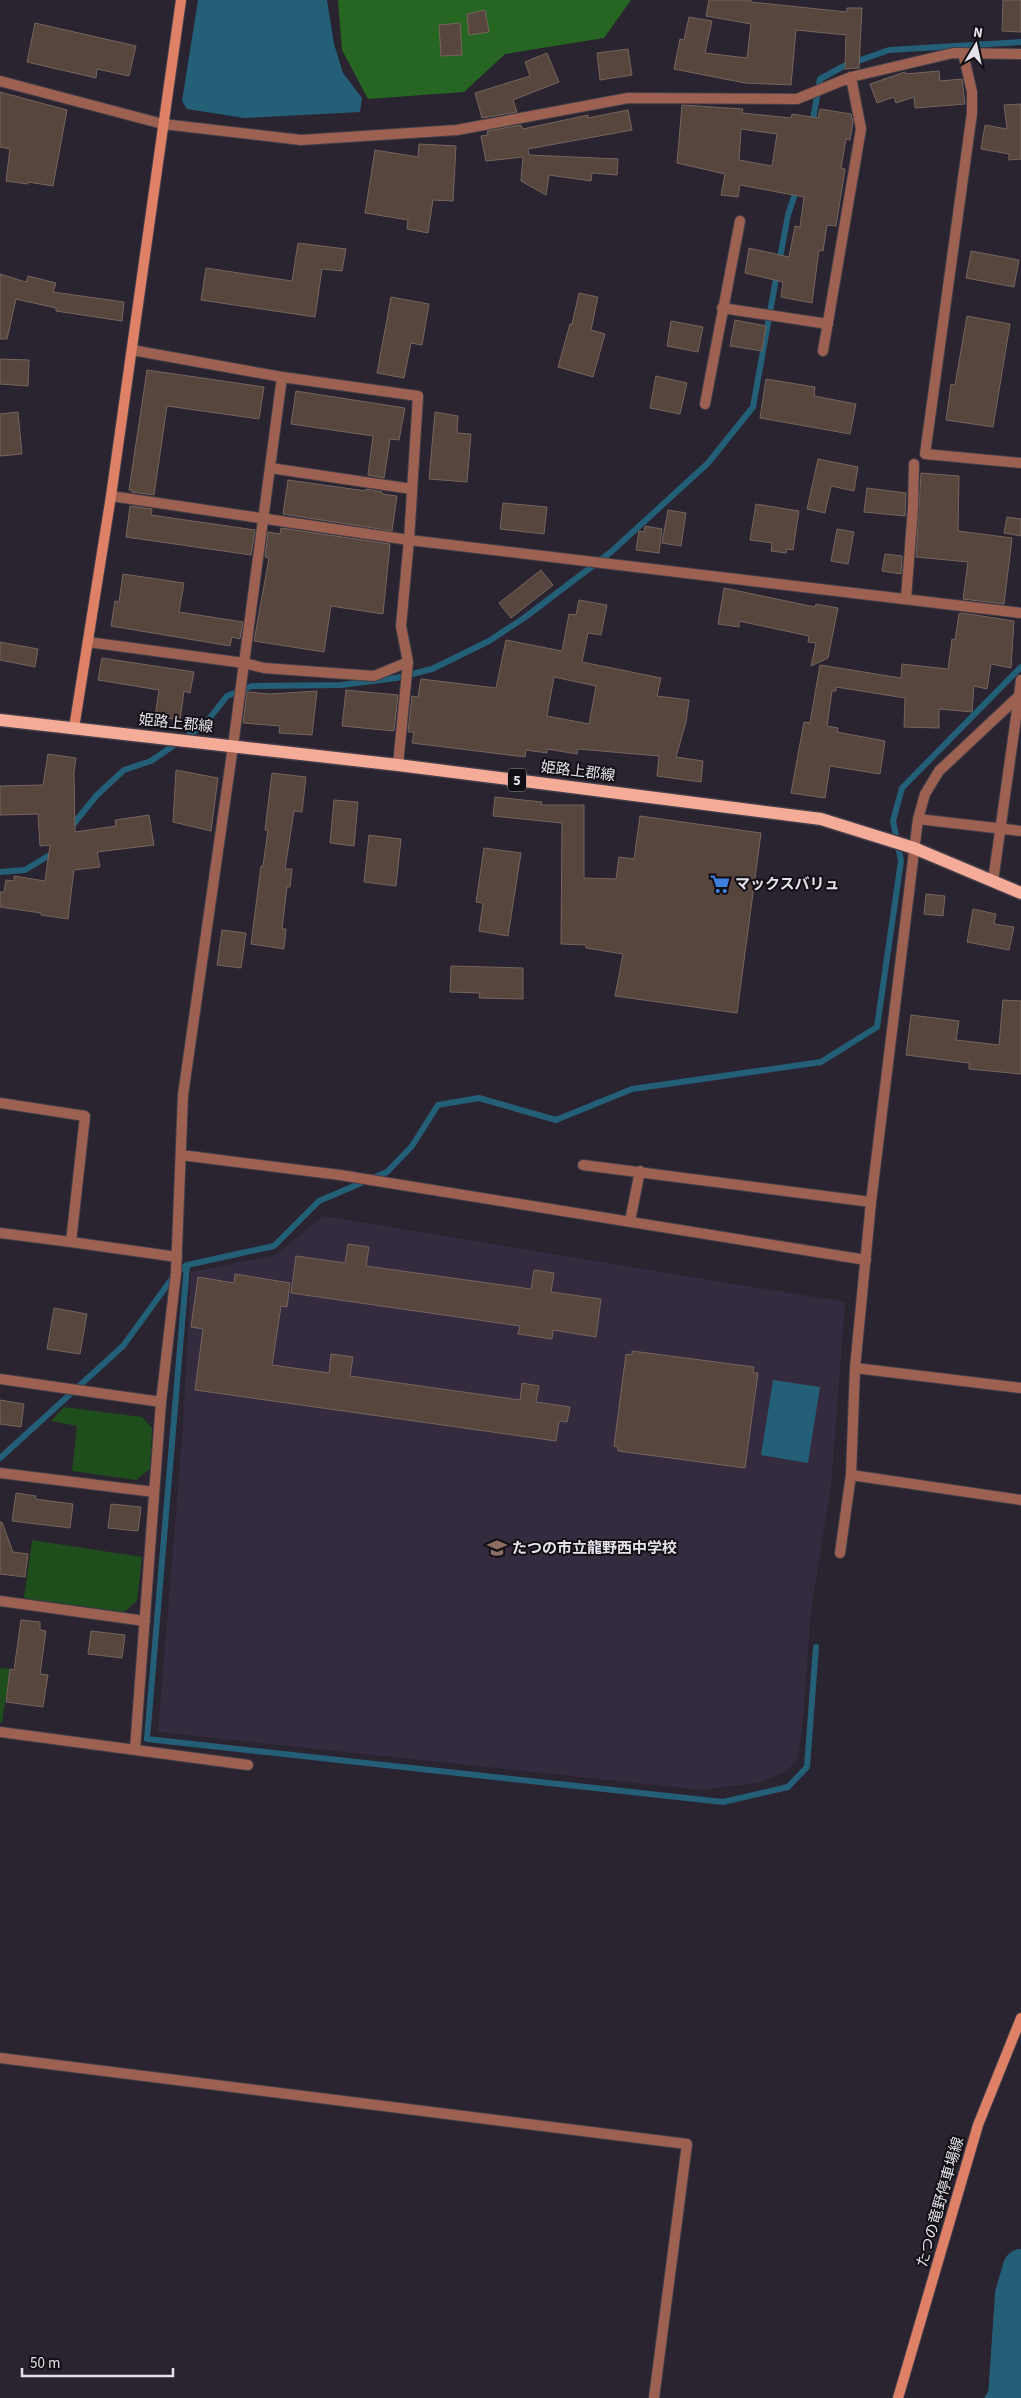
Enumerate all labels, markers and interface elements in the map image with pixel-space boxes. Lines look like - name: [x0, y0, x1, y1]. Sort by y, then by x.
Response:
- north arrow: [951, 20, 1001, 70]
- text: N: [972, 23, 984, 44]
- street label: 姫路上郡線: [138, 709, 214, 738]
- street label: 姫路上郡線: [539, 757, 616, 786]
- road number: 5: [508, 768, 526, 792]
- supermarket icon: マックスバリュ: [709, 873, 731, 895]
- place label: マックスバリュ: [735, 874, 840, 895]
- school or university icon: たつの市立龍野西中学校: [486, 1537, 508, 1559]
- place label: たつの市立龍野西中学校: [512, 1538, 677, 1559]
- street label: たつの竜野停車場線: [912, 2134, 969, 2270]
- scale bar: [22, 2346, 174, 2378]
- text: 50 m: [30, 2353, 60, 2374]

